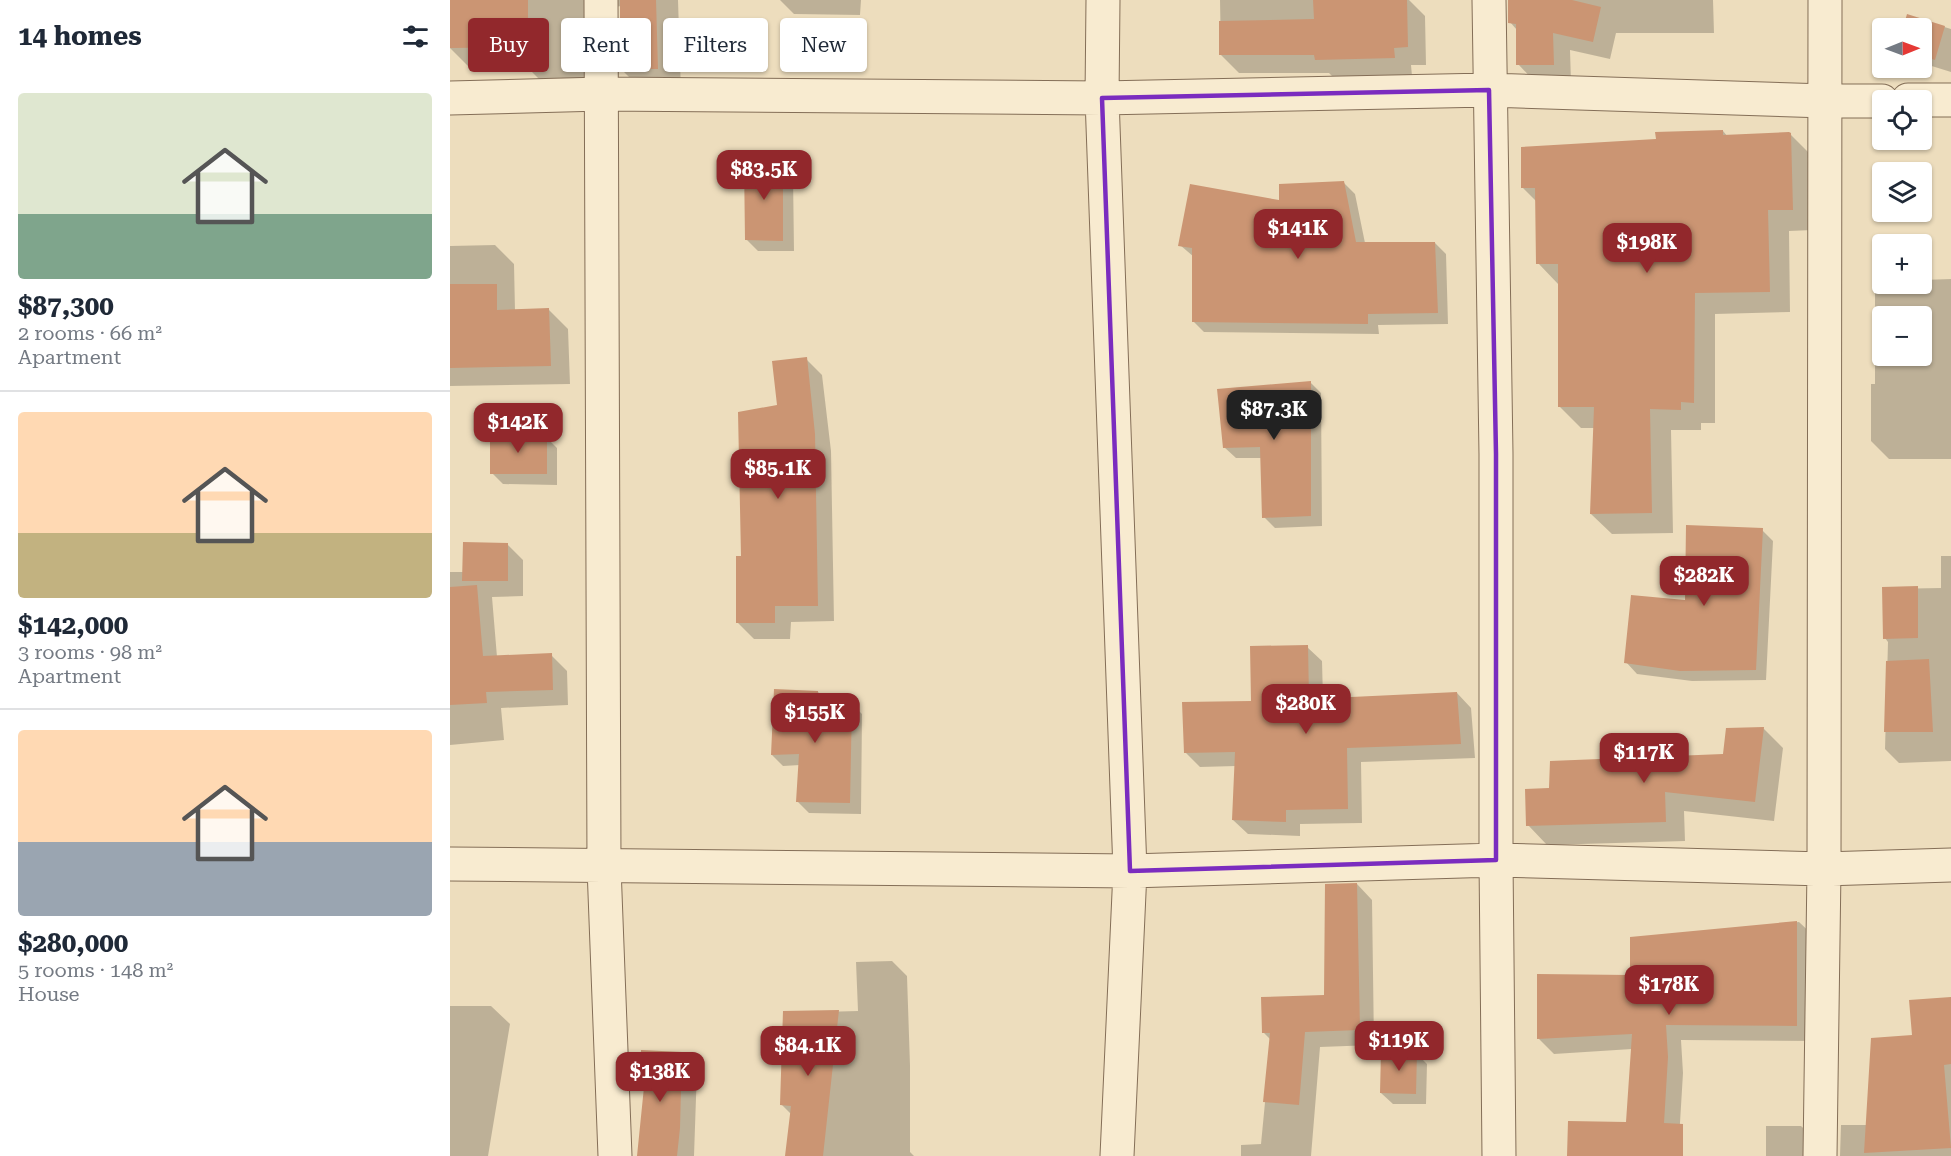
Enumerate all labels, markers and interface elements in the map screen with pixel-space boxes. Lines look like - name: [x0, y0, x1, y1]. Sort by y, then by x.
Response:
- chip: Buy: [468, 18, 549, 72]
- chip: Rent: [561, 18, 651, 72]
- chip: Filters: [663, 18, 768, 72]
- chip: New: [780, 18, 867, 72]
- north arrow: [1872, 18, 1932, 78]
- map controls: [1872, 18, 1932, 366]
- icon: filters: [399, 20, 432, 53]
- text: 14 homes: [18, 21, 142, 51]
- button: locate: [1872, 90, 1932, 150]
- icon: home: [171, 132, 279, 240]
- pin: $83.5K: [715, 150, 813, 201]
- text: $83.5K: [731, 157, 797, 181]
- button: layers: [1872, 162, 1932, 222]
- pin: $141K: [1256, 209, 1340, 260]
- text: $141K: [1268, 216, 1328, 240]
- pin: $198K: [1605, 223, 1689, 274]
- text: $198K: [1617, 230, 1677, 254]
- button: +: [1872, 234, 1932, 294]
- text: $87,300: [18, 291, 114, 321]
- button: −: [1872, 306, 1932, 366]
- text: 2 rooms · 66 m²: [18, 321, 162, 345]
- text: Apartment: [18, 345, 121, 369]
- pin: $87.3K: [1225, 390, 1323, 441]
- text: $87.3K: [1241, 397, 1307, 421]
- pin: $142K: [476, 403, 560, 454]
- text: $142K: [488, 410, 548, 434]
- pin: $85.1K: [729, 449, 827, 500]
- icon: home: [171, 451, 279, 559]
- text: $85.1K: [745, 456, 811, 480]
- pin: $282K: [1662, 556, 1746, 607]
- text: $282K: [1674, 563, 1734, 587]
- text: $142,000: [18, 610, 128, 640]
- text: 3 rooms · 98 m²: [18, 640, 162, 664]
- text: Apartment: [18, 664, 121, 688]
- pin: $280K: [1264, 684, 1348, 735]
- text: $280K: [1276, 691, 1336, 715]
- pin: $155K: [773, 693, 857, 744]
- text: $155K: [785, 700, 845, 724]
- pin: $117K: [1602, 733, 1686, 784]
- text: $117K: [1614, 740, 1674, 764]
- icon: home: [171, 769, 279, 877]
- text: $280,000: [18, 928, 128, 958]
- text: 5 rooms · 148 m²: [18, 958, 173, 982]
- pin: $178K: [1627, 965, 1711, 1016]
- text: $178K: [1639, 972, 1699, 996]
- text: House: [18, 982, 80, 1006]
- pin: $119K: [1357, 1021, 1441, 1072]
- pin: $84.1K: [759, 1026, 857, 1077]
- text: $119K: [1369, 1028, 1429, 1052]
- text: $84.1K: [775, 1033, 841, 1057]
- pin: $138K: [618, 1052, 702, 1103]
- text: $138K: [630, 1059, 690, 1083]

